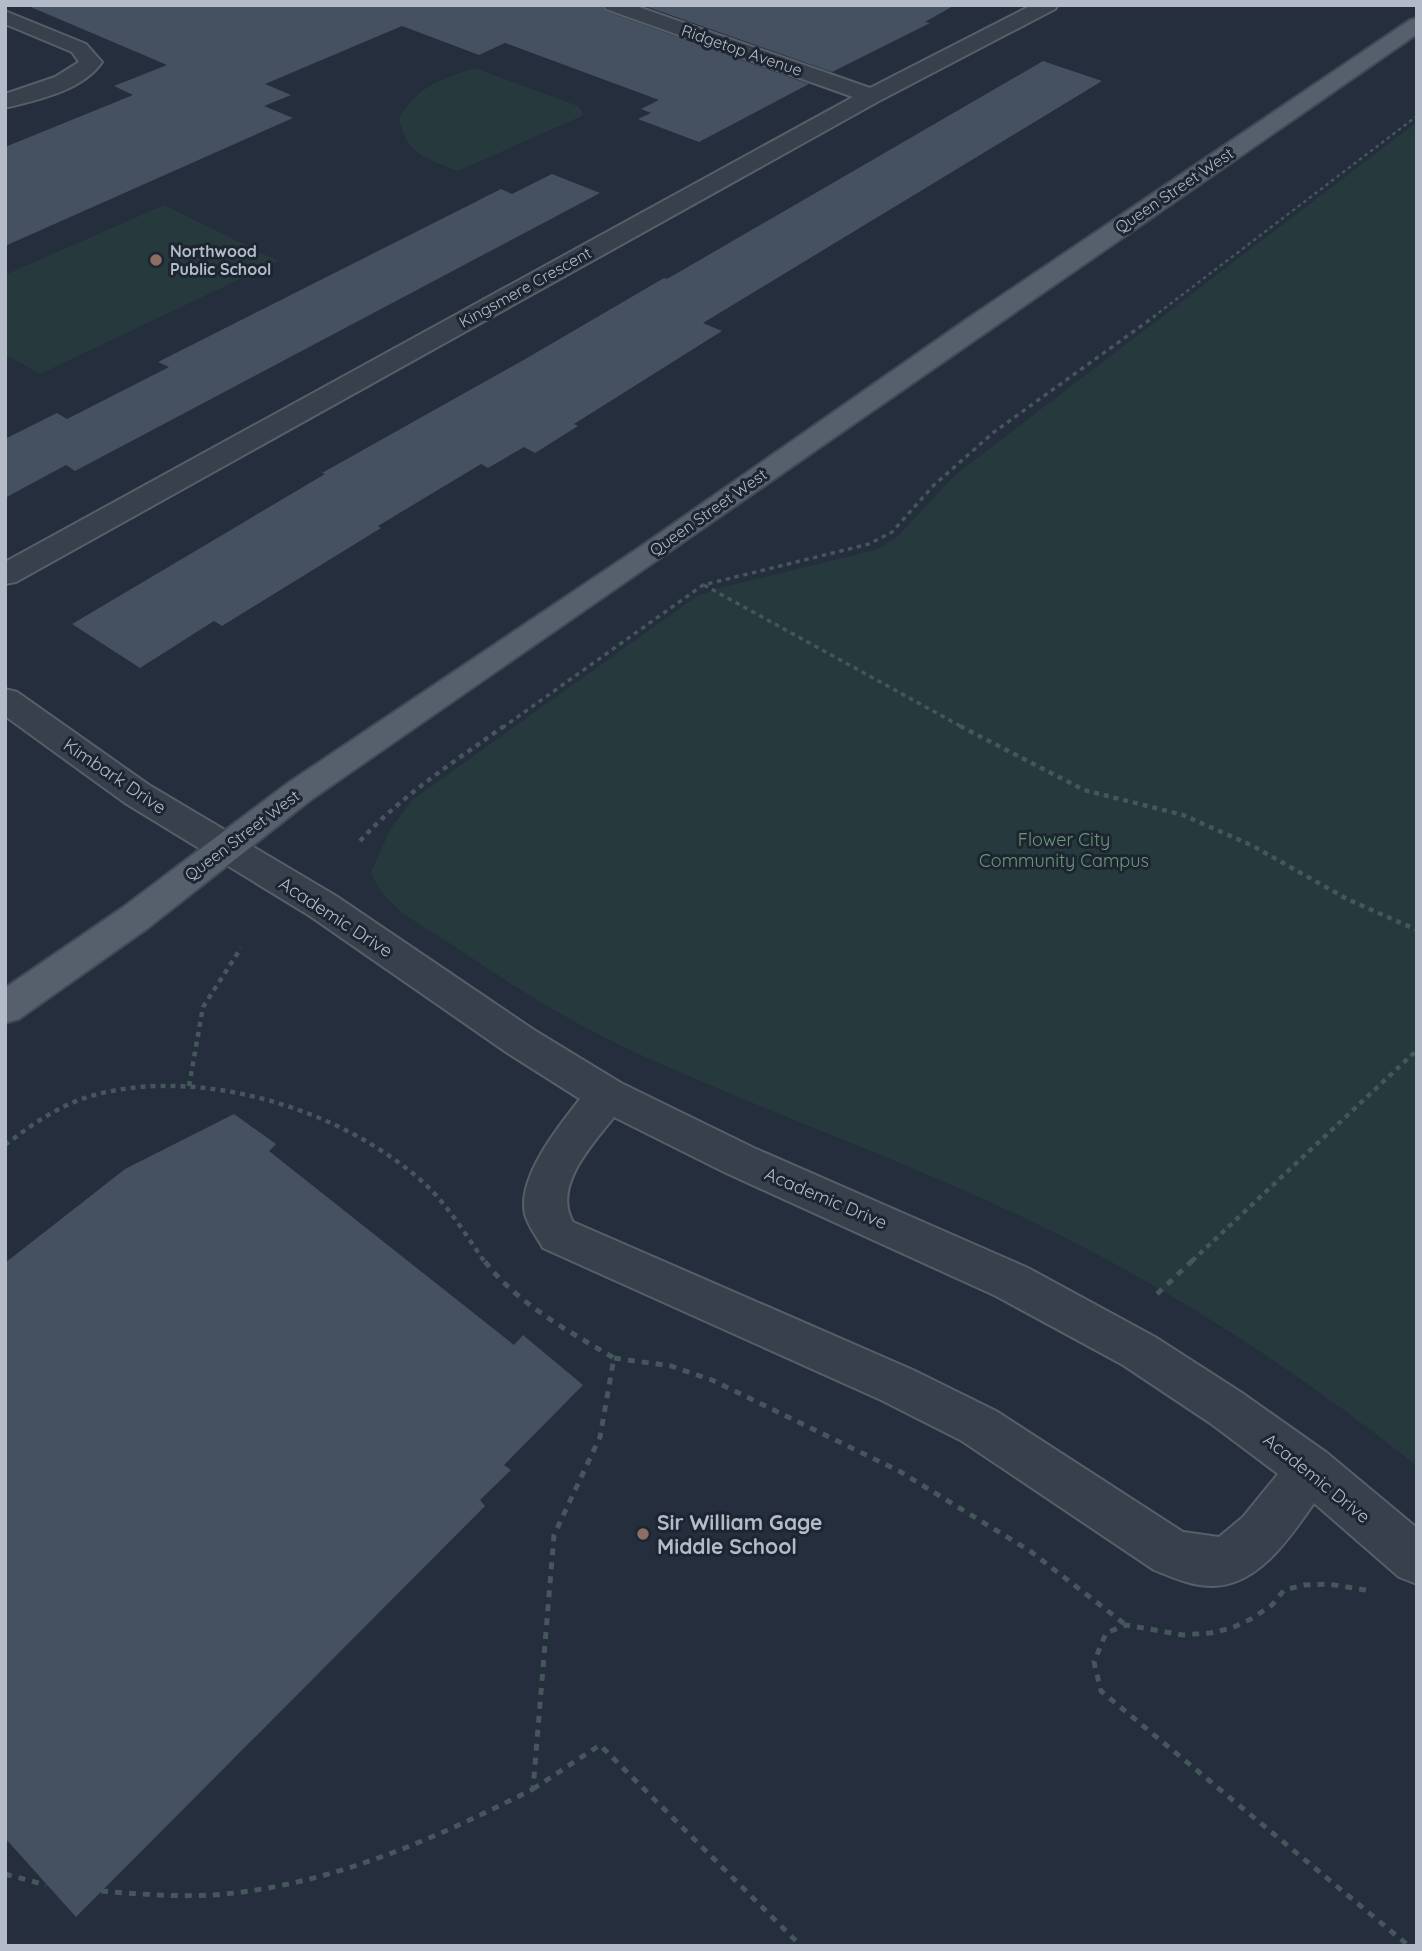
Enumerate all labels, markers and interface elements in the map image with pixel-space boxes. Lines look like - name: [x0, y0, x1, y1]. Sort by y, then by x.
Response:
- street label: Ridgetop Avenue: [679, 20, 805, 80]
- street label: Queen Street West: [1111, 143, 1237, 237]
- place label: Northwood Public School: [170, 241, 271, 279]
- street label: Kingsmere Crescent: [455, 242, 595, 332]
- marker: Northwood Public School: [148, 252, 164, 268]
- street label: Queen Street West: [646, 464, 770, 560]
- street label: Kimbark Drive: [59, 733, 171, 819]
- street label: Queen Street West: [181, 785, 303, 885]
- park label: Flower City Community Campus: [979, 828, 1149, 872]
- street label: Academic Drive: [275, 872, 397, 962]
- street label: Academic Drive: [761, 1162, 891, 1234]
- street label: Academic Drive: [1259, 1428, 1375, 1528]
- place label: Sir William Gage Middle School: [657, 1509, 822, 1559]
- marker: Sir William Gage Middle School: [635, 1526, 651, 1542]

